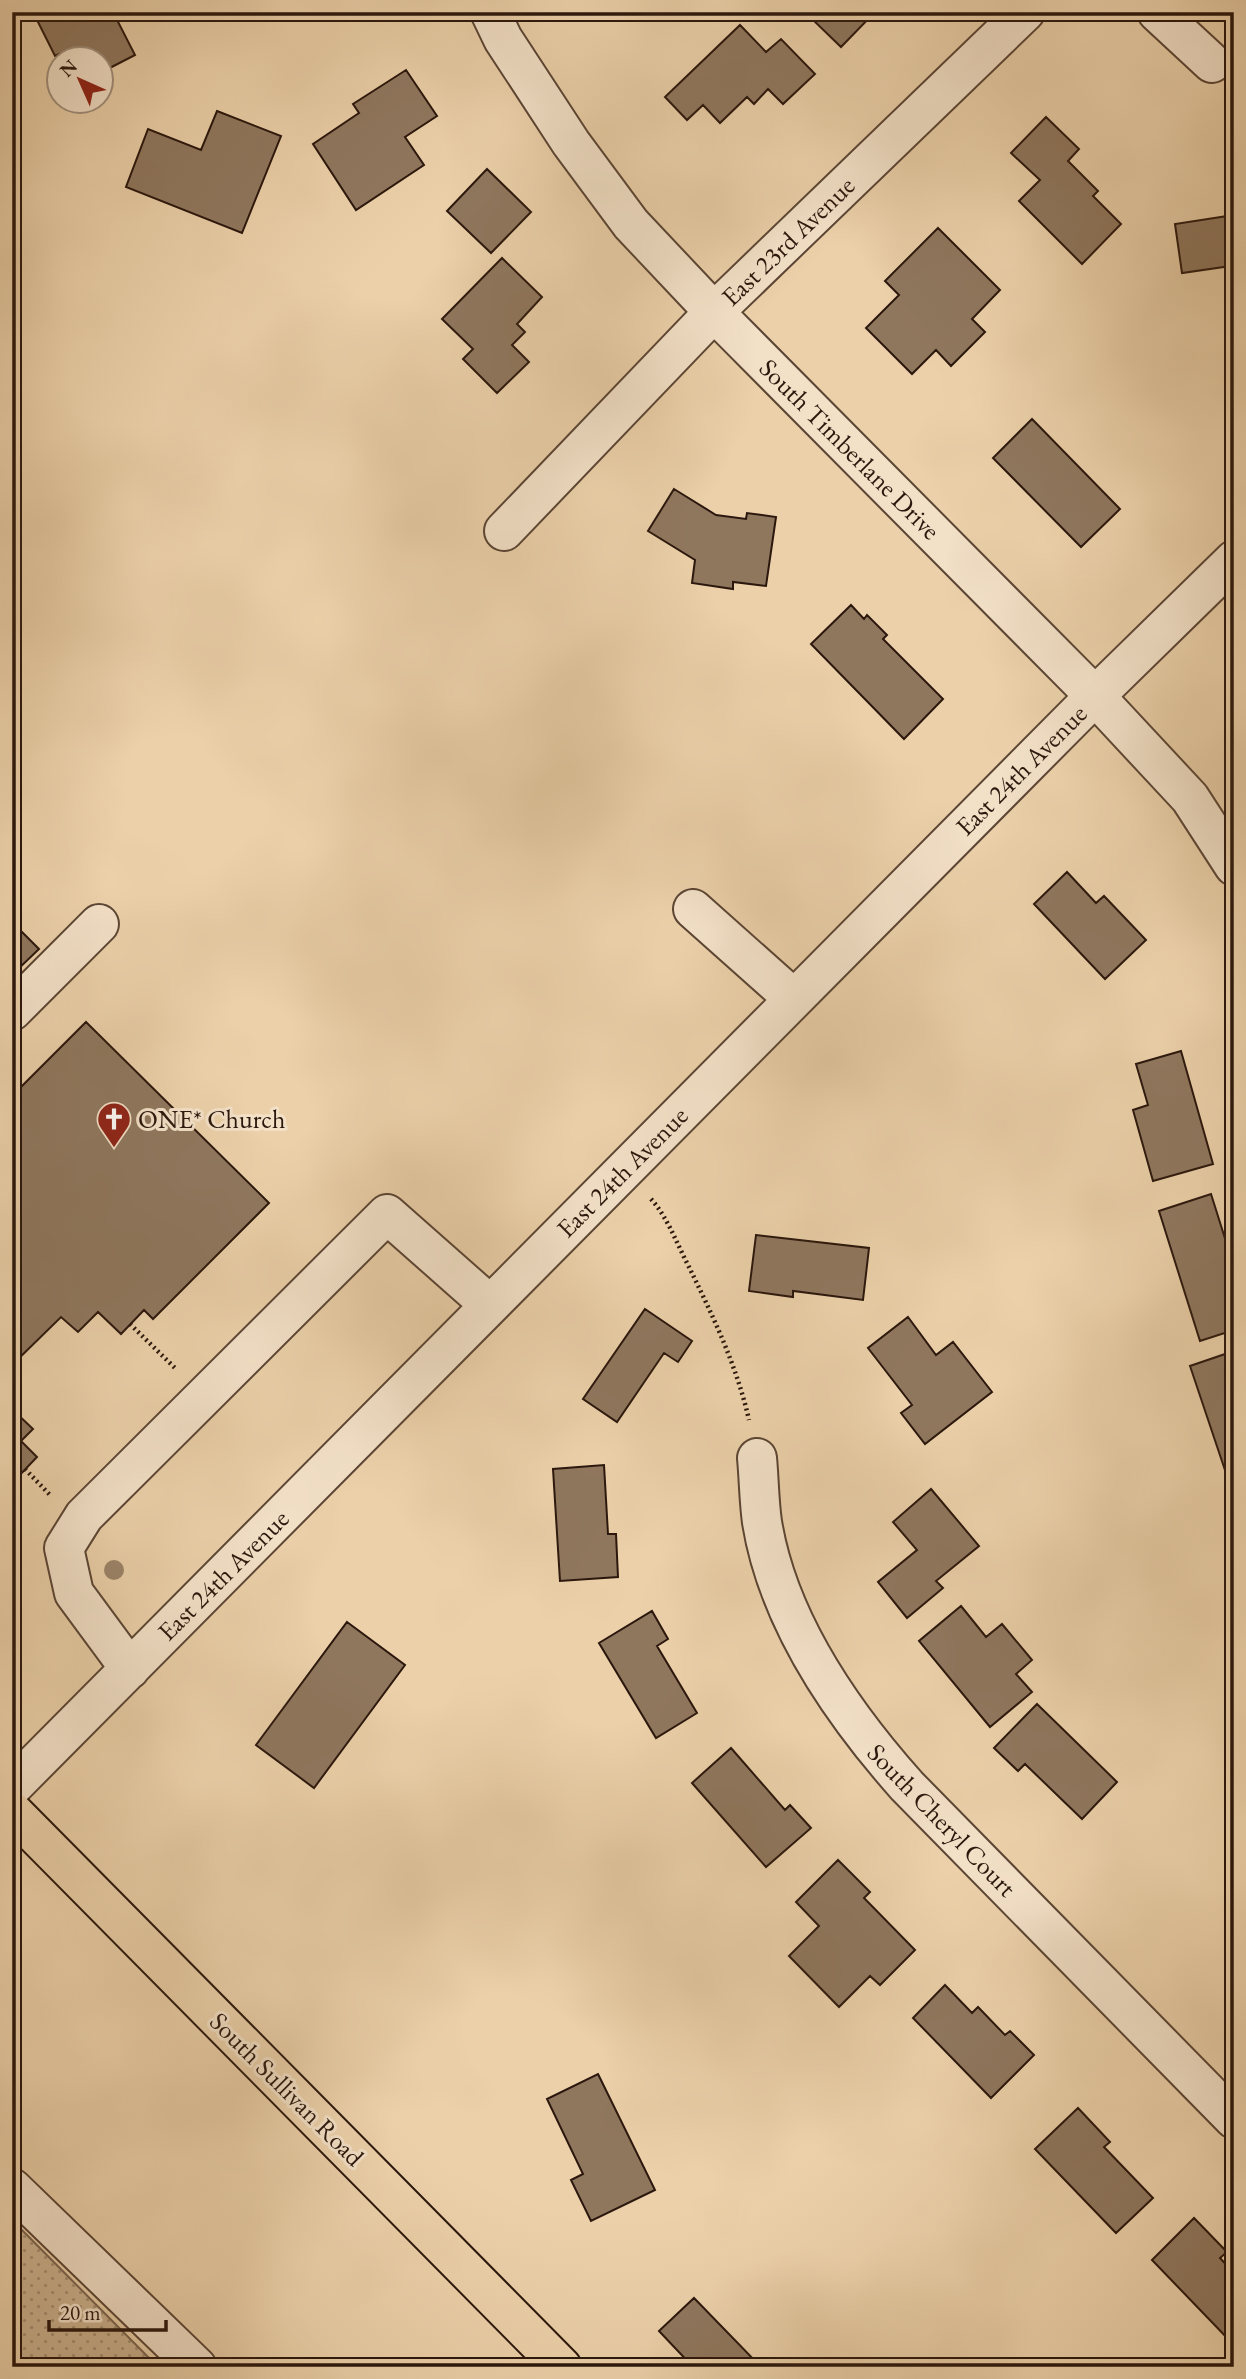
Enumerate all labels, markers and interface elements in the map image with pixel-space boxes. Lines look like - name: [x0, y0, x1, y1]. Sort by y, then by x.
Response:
- north arrow: [46, 46, 116, 116]
- text: N: [54, 54, 83, 83]
- street label: East 23rd Avenue: [714, 169, 862, 313]
- street label: South Timberlane Drive: [752, 351, 948, 547]
- street label: East 24th Avenue: [948, 697, 1094, 843]
- street label: East 24th Avenue: [549, 1099, 695, 1245]
- church icon: ONE* Church: [95, 1100, 133, 1149]
- place label: ONE* Church: [138, 1102, 285, 1136]
- street label: East 24th Avenue: [150, 1502, 296, 1648]
- street label: South Cheryl Court: [860, 1736, 1024, 1904]
- street label: South Sullivan Road: [203, 2005, 372, 2174]
- scale bar: [49, 2288, 166, 2332]
- text: 20 m: [60, 2299, 101, 2326]

